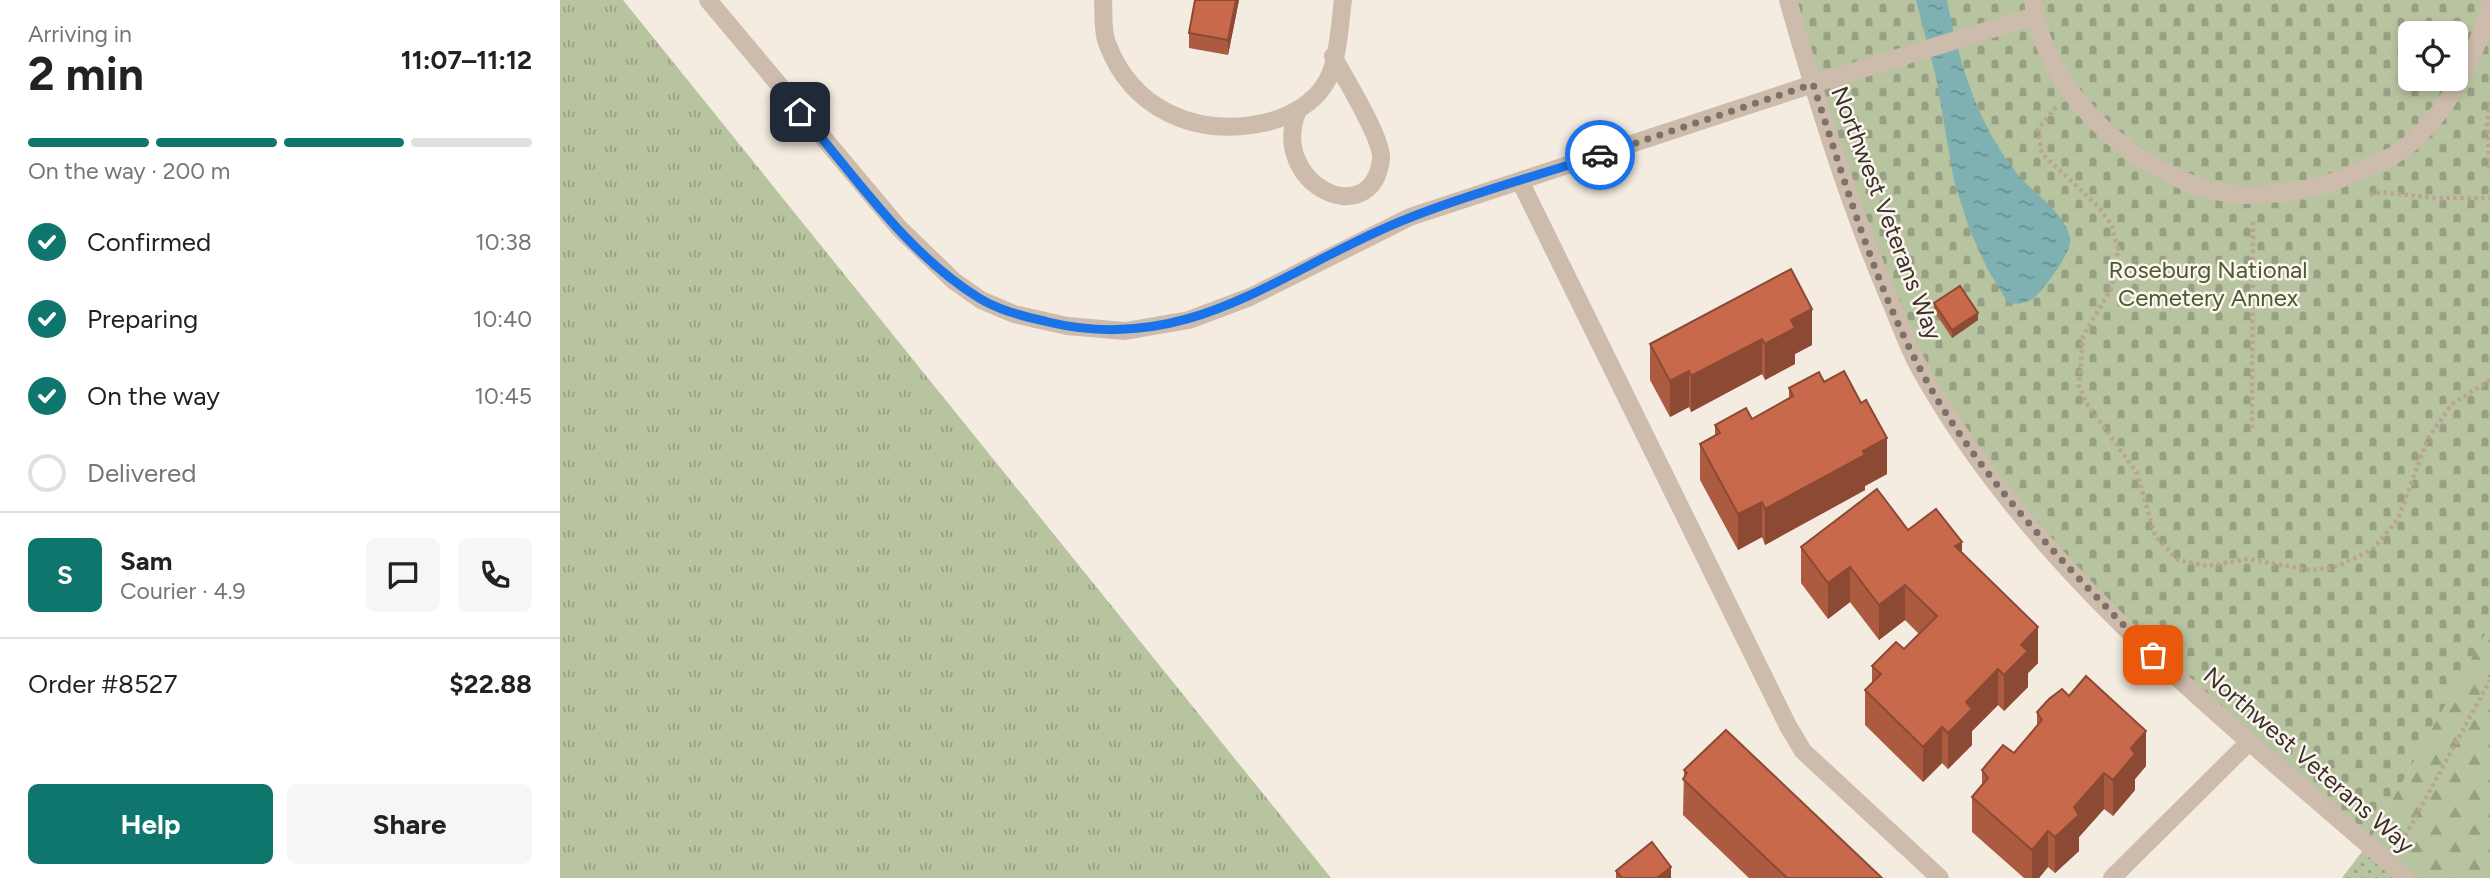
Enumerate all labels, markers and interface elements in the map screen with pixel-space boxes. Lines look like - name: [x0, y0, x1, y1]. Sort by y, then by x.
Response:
- text: Arriving in: [28, 20, 132, 48]
- map controls: [2398, 21, 2468, 91]
- button: locate: [2398, 21, 2468, 91]
- text: 11:07–11:12: [401, 44, 532, 76]
- text: 2 min: [28, 46, 144, 102]
- pin: [770, 82, 830, 142]
- street label: Northwest Veterans Way: [1825, 82, 1949, 344]
- icon: home: [781, 93, 819, 131]
- courier: [1565, 120, 1635, 190]
- icon: car: [1581, 136, 1619, 174]
- text: On the way · 200 m: [28, 157, 230, 185]
- icon: check: [28, 223, 66, 261]
- text: Confirmed: [87, 226, 211, 258]
- text: 10:38: [475, 228, 532, 256]
- park label: Roseburg National Cemetery Annex: [2108, 255, 2308, 312]
- icon: check: [28, 300, 66, 338]
- text: Preparing: [87, 303, 198, 335]
- text: 10:40: [473, 305, 532, 333]
- icon: check: [28, 377, 66, 415]
- text: On the way: [87, 380, 220, 412]
- text: 10:45: [474, 382, 532, 410]
- text: Delivered: [87, 457, 196, 489]
- button: chat: [366, 538, 440, 612]
- button: phone: [458, 538, 532, 612]
- text: Sam: [120, 545, 172, 577]
- text: S: [57, 559, 73, 591]
- text: Courier · 4.9: [120, 577, 246, 605]
- pin: [2123, 625, 2183, 685]
- icon: bag: [2134, 636, 2172, 674]
- street label: Northwest Veterans Way: [2198, 661, 2420, 859]
- text: Order #8527: [28, 668, 177, 700]
- text: $22.88: [449, 668, 532, 700]
- button: Help: [28, 784, 273, 864]
- button: Share: [287, 784, 532, 864]

